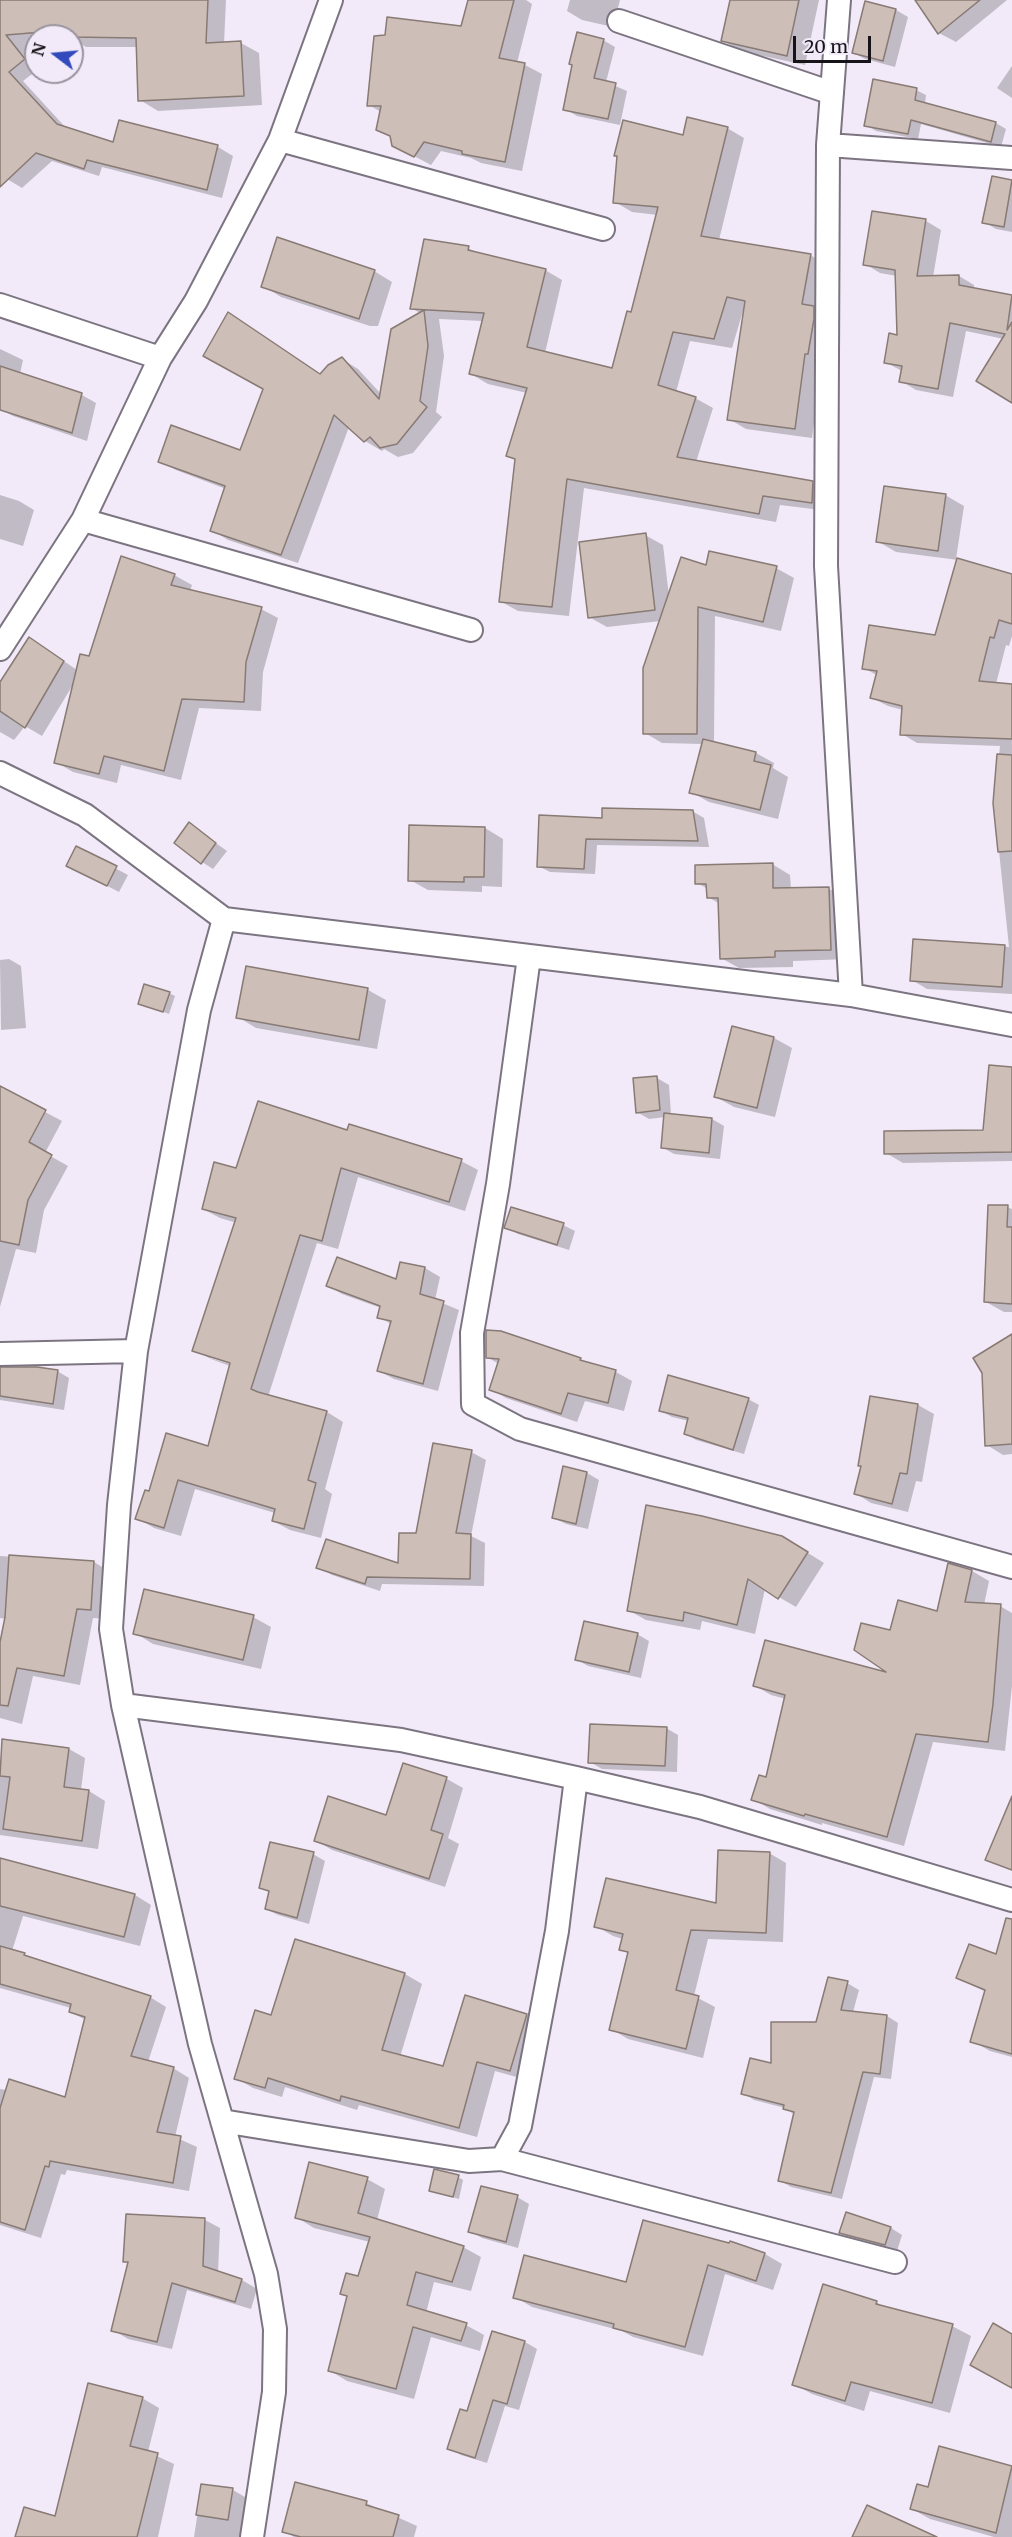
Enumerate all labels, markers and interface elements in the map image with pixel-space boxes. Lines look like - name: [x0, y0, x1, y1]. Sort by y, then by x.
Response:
- north arrow: [24, 24, 84, 84]
- scale bar: [796, 24, 874, 62]
- text: 20 m: [804, 35, 848, 58]
- text: N: [27, 41, 50, 58]

